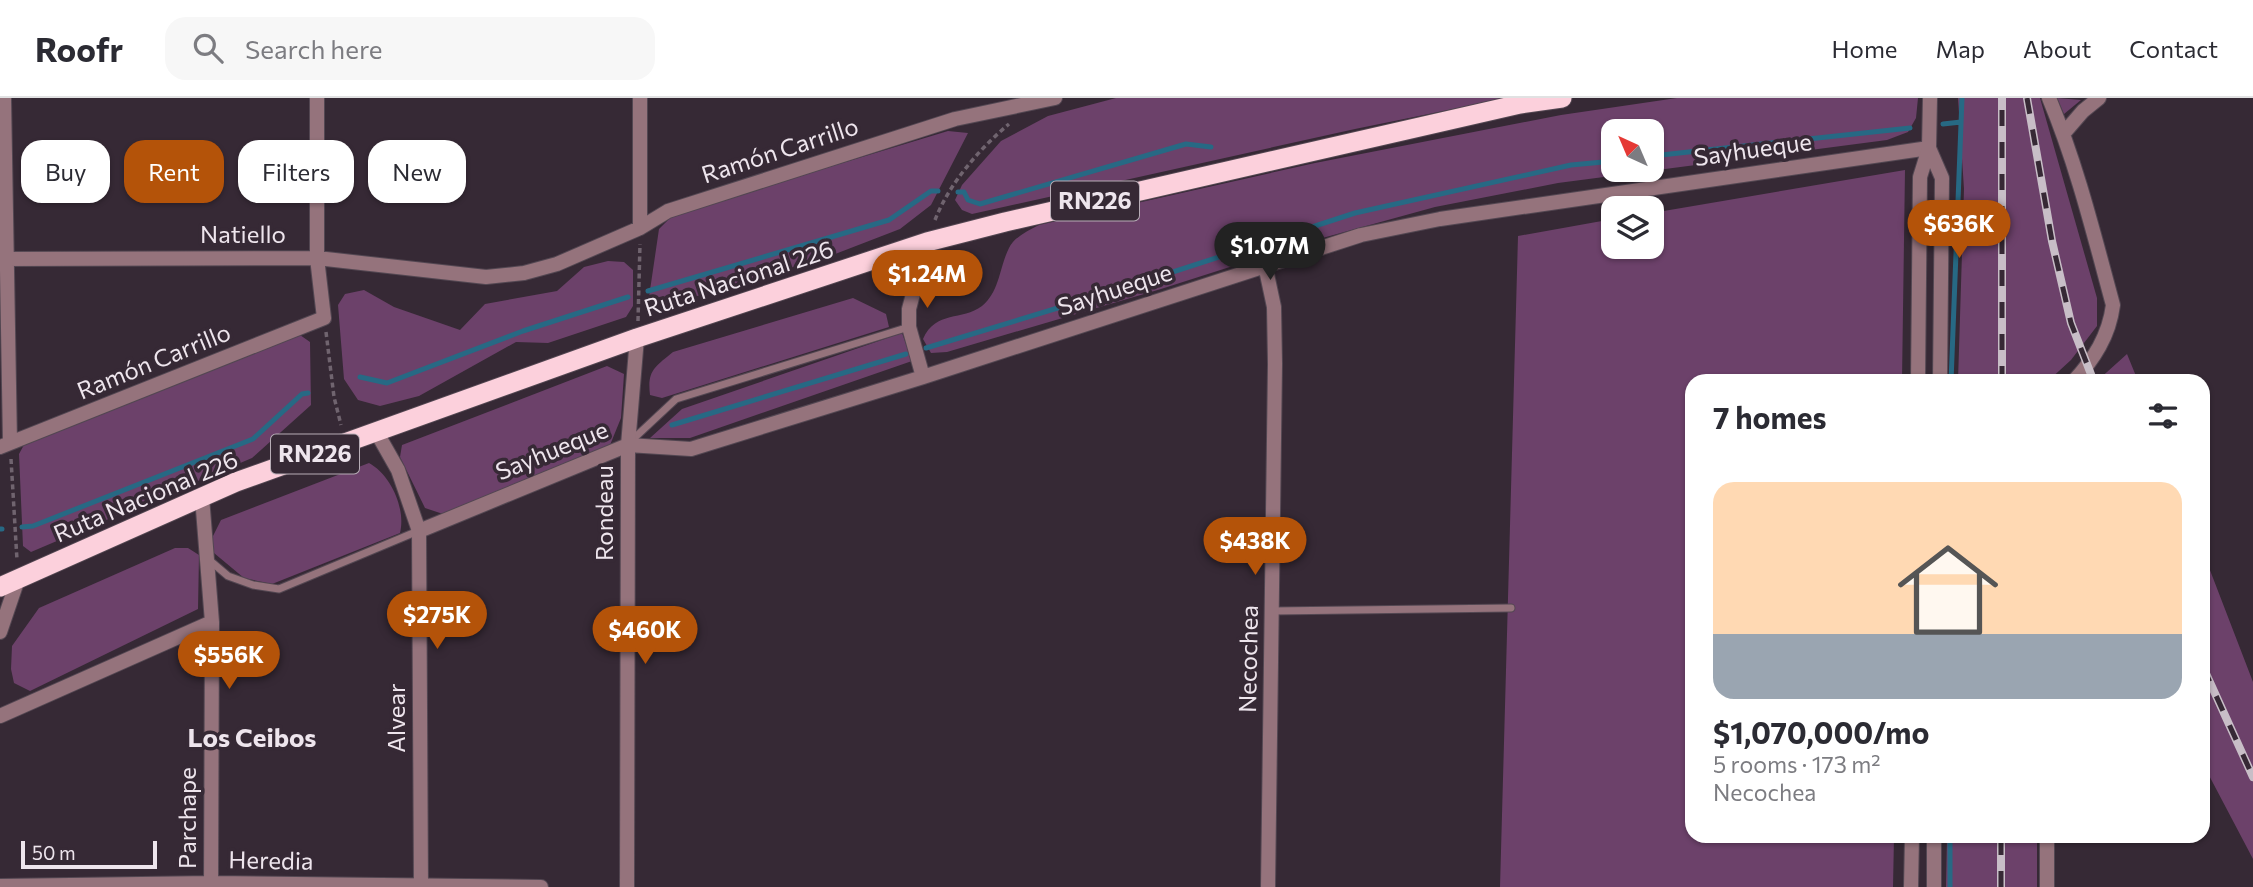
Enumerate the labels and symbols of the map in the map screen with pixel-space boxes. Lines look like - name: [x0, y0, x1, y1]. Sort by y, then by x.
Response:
- street label: Ramón Carrillo: [698, 111, 862, 189]
- north arrow: [1601, 119, 1664, 182]
- street label: Sayhueque: [1692, 126, 1814, 171]
- road number: RN226: [1051, 181, 1139, 220]
- pin: $636K: [1910, 200, 2008, 260]
- street label: Natiello: [200, 219, 286, 248]
- pin: $1.07M: [1213, 222, 1327, 282]
- street label: Ruta Nacional 226: [640, 233, 837, 322]
- pin: $1.24M: [870, 250, 984, 310]
- street label: Sayhueque: [1054, 256, 1175, 321]
- street label: Ramón Carrillo: [72, 317, 234, 405]
- street label: Sayhueque: [491, 414, 612, 485]
- road number: RN226: [271, 434, 359, 474]
- street label: Ruta Nacional 226: [49, 444, 242, 548]
- street label: Rondeau: [589, 465, 618, 561]
- pin: $438K: [1206, 518, 1304, 577]
- pin: $275K: [388, 592, 486, 651]
- street label: Necochea: [1232, 605, 1263, 713]
- pin: $460K: [596, 606, 694, 666]
- pin: $556K: [180, 632, 278, 691]
- street label: Alvear: [381, 683, 410, 753]
- district label: Los Ceibos: [188, 721, 316, 752]
- street label: Parchape: [172, 767, 201, 869]
- scale bar: [21, 838, 158, 870]
- street label: Heredia: [228, 844, 314, 875]

